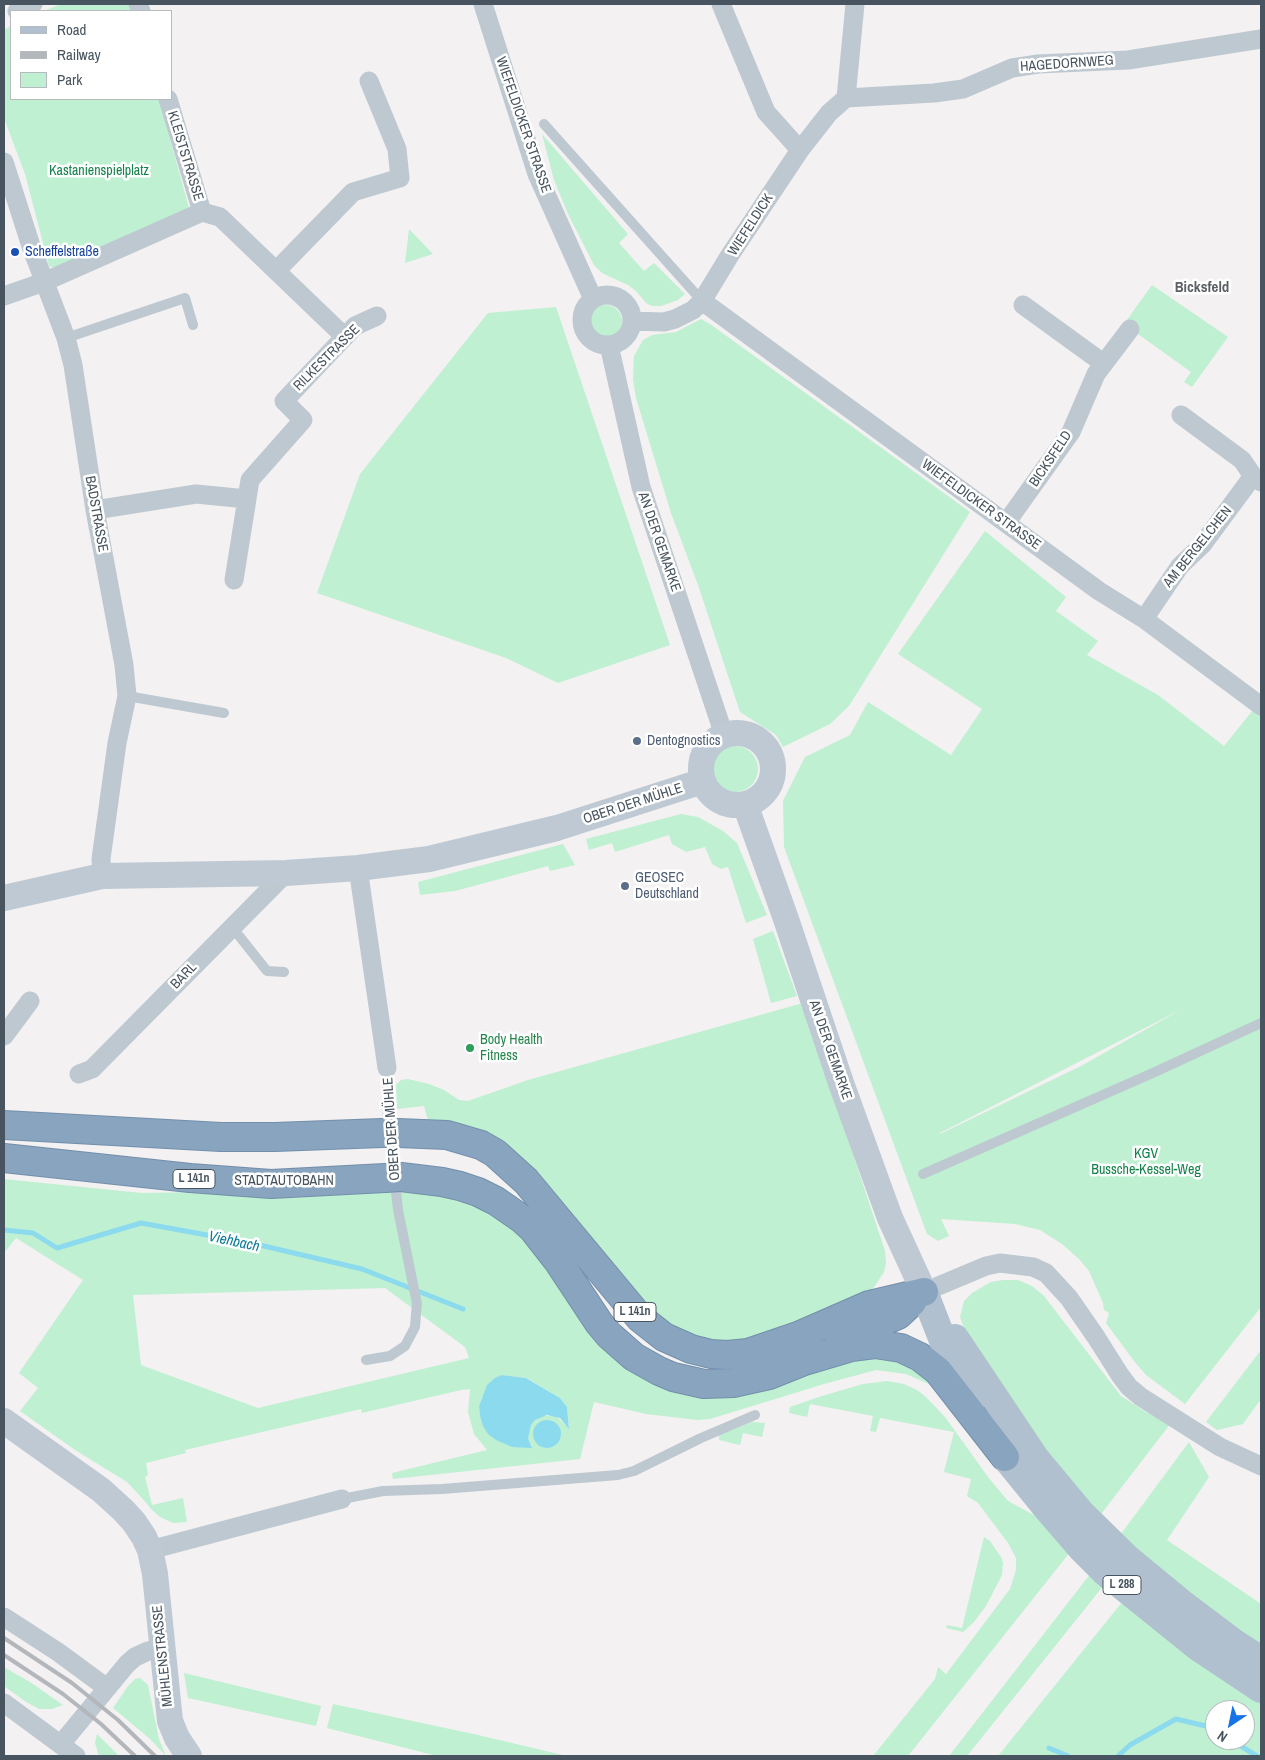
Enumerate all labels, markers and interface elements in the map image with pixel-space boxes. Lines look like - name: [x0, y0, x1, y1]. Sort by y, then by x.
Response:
- legend: [10, 10, 172, 100]
- text: Road: [57, 19, 86, 40]
- text: Railway: [57, 44, 101, 65]
- street label: HAGEDORNWEG: [1020, 52, 1114, 76]
- street label: WIEFELDICKER STRASSE: [492, 55, 554, 195]
- text: Park: [57, 69, 82, 90]
- street label: KLEISTSTRASSE: [163, 109, 207, 203]
- park label: Kastanienspielplatz: [49, 163, 149, 179]
- street label: WIEFELDICK: [725, 191, 777, 259]
- place label: Scheffelstraße: [25, 244, 99, 260]
- marker: Scheffelstraße: [9, 246, 21, 258]
- district label: Bicksfeld: [1175, 279, 1229, 297]
- street label: RILKESTRASSE: [290, 321, 364, 395]
- street label: BICKSFELD: [1026, 428, 1076, 490]
- street label: WIEFELDICKER STRASSE: [918, 456, 1044, 554]
- street label: BADSTRASSE: [81, 475, 111, 553]
- street label: AN DER GEMARKE: [634, 490, 684, 594]
- street label: AM BERGELCHEN: [1160, 503, 1236, 591]
- place label: Dentognostics: [647, 733, 720, 749]
- marker: Dentognostics: [631, 735, 643, 747]
- street label: OBER DER MÜHLE: [581, 780, 685, 828]
- place label: GEOSEC Deutschland: [635, 870, 699, 902]
- marker: GEOSEC Deutschland: [619, 880, 631, 892]
- street label: BARL: [168, 959, 200, 993]
- street label: AN DER GEMARKE: [805, 998, 855, 1102]
- place label: Body Health Fitness: [480, 1032, 543, 1064]
- marker: Body Health Fitness: [464, 1042, 476, 1054]
- street label: OBER DER MÜHLE: [380, 1077, 404, 1181]
- park label: KGV Bussche-Kessel-Weg: [1091, 1146, 1201, 1178]
- road number: L 141n: [173, 1170, 215, 1188]
- street label: STADTAUTOBAHN: [234, 1173, 334, 1189]
- water label: Viehbach: [207, 1228, 261, 1256]
- road number: L 141n: [614, 1302, 656, 1321]
- road number: L 288: [1103, 1576, 1141, 1594]
- street label: MÜHLENSTRASSE: [149, 1604, 177, 1708]
- north arrow: [1205, 1700, 1255, 1750]
- text: N: [1214, 1727, 1231, 1746]

